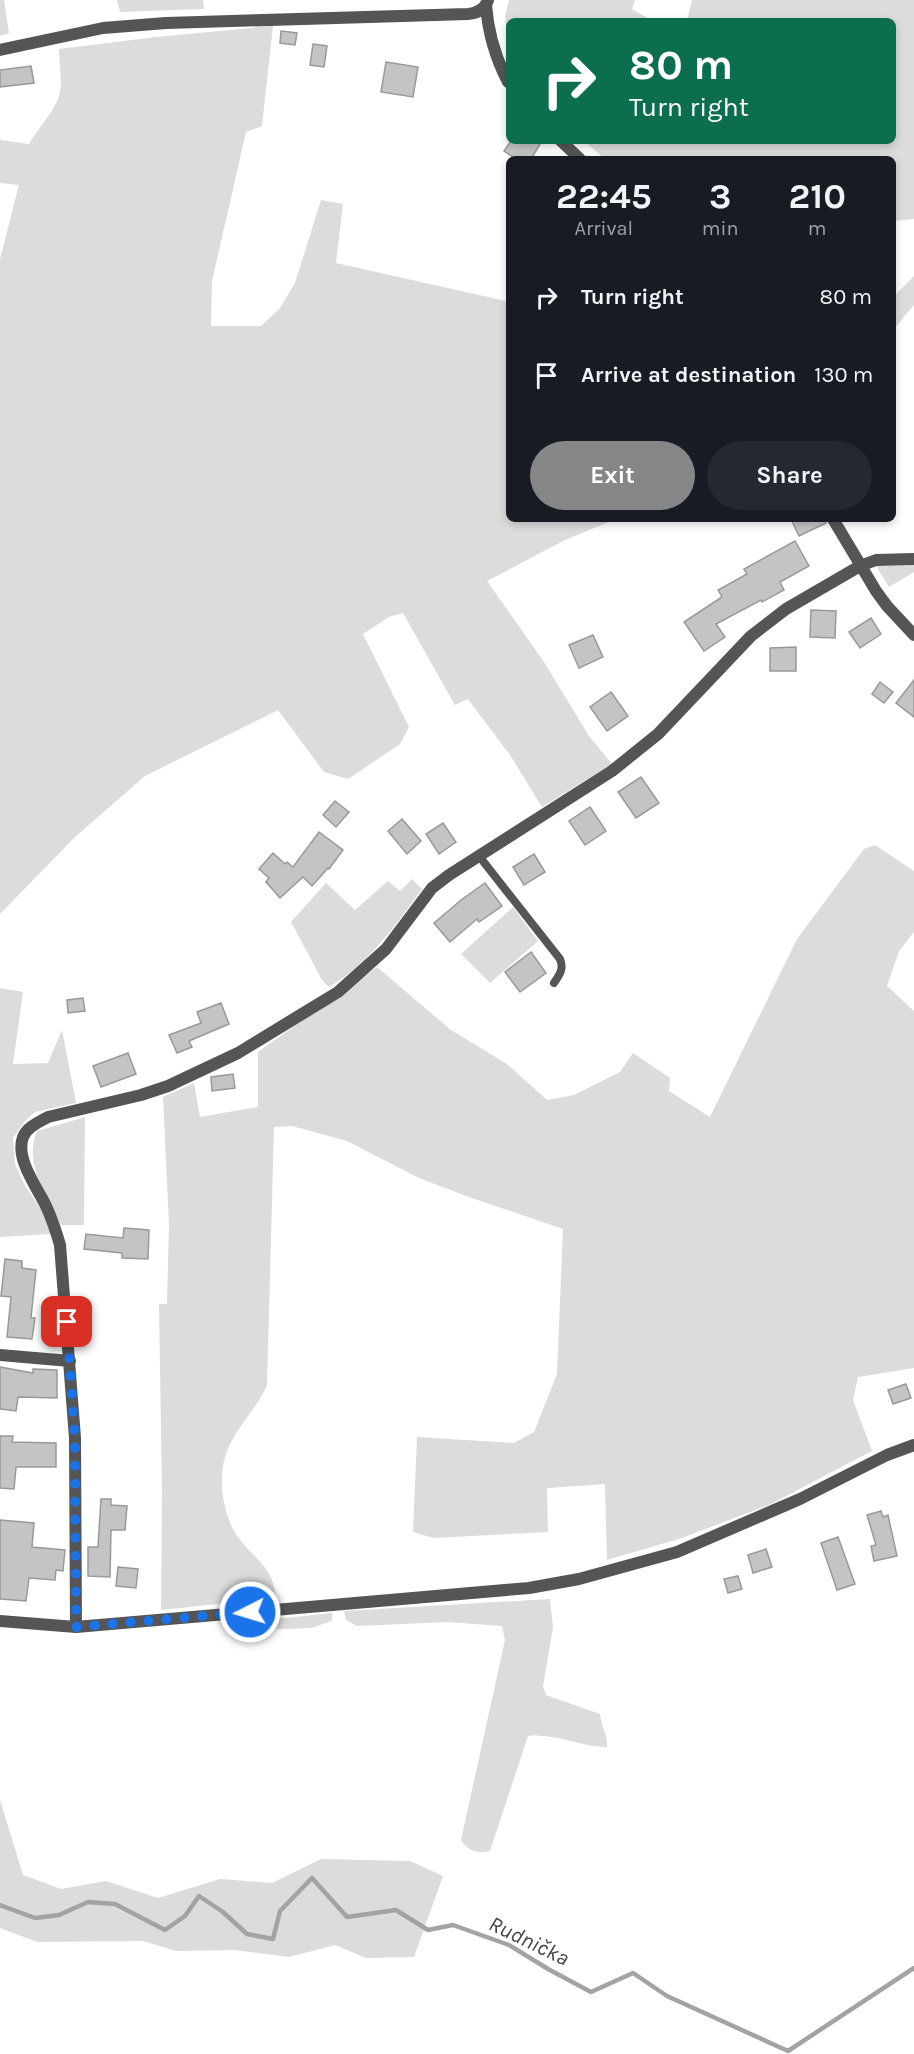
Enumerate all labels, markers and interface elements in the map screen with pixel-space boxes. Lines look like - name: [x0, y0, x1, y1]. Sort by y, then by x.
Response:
- text: 80 m: [629, 40, 733, 90]
- icon: right: [530, 42, 608, 120]
- text: Turn right: [629, 91, 749, 123]
- text: 22:45: [556, 175, 652, 217]
- text: 3: [709, 175, 731, 217]
- text: 210: [789, 175, 846, 217]
- text: Arrival: [575, 217, 633, 240]
- text: min: [702, 217, 738, 240]
- text: m: [808, 217, 827, 240]
- icon: right: [530, 281, 563, 314]
- text: Turn right: [581, 284, 684, 310]
- text: 80 m: [820, 284, 872, 310]
- icon: arrive: [530, 359, 563, 392]
- text: Arrive at destination: [581, 362, 796, 388]
- text: 130 m: [814, 362, 873, 388]
- button: Exit: [530, 441, 695, 510]
- button: Share: [707, 441, 872, 510]
- pin: [41, 1296, 92, 1347]
- icon: arrive: [50, 1305, 83, 1338]
- position arrow: [218, 1580, 282, 1644]
- water label: Rudnička: [485, 1910, 573, 1972]

